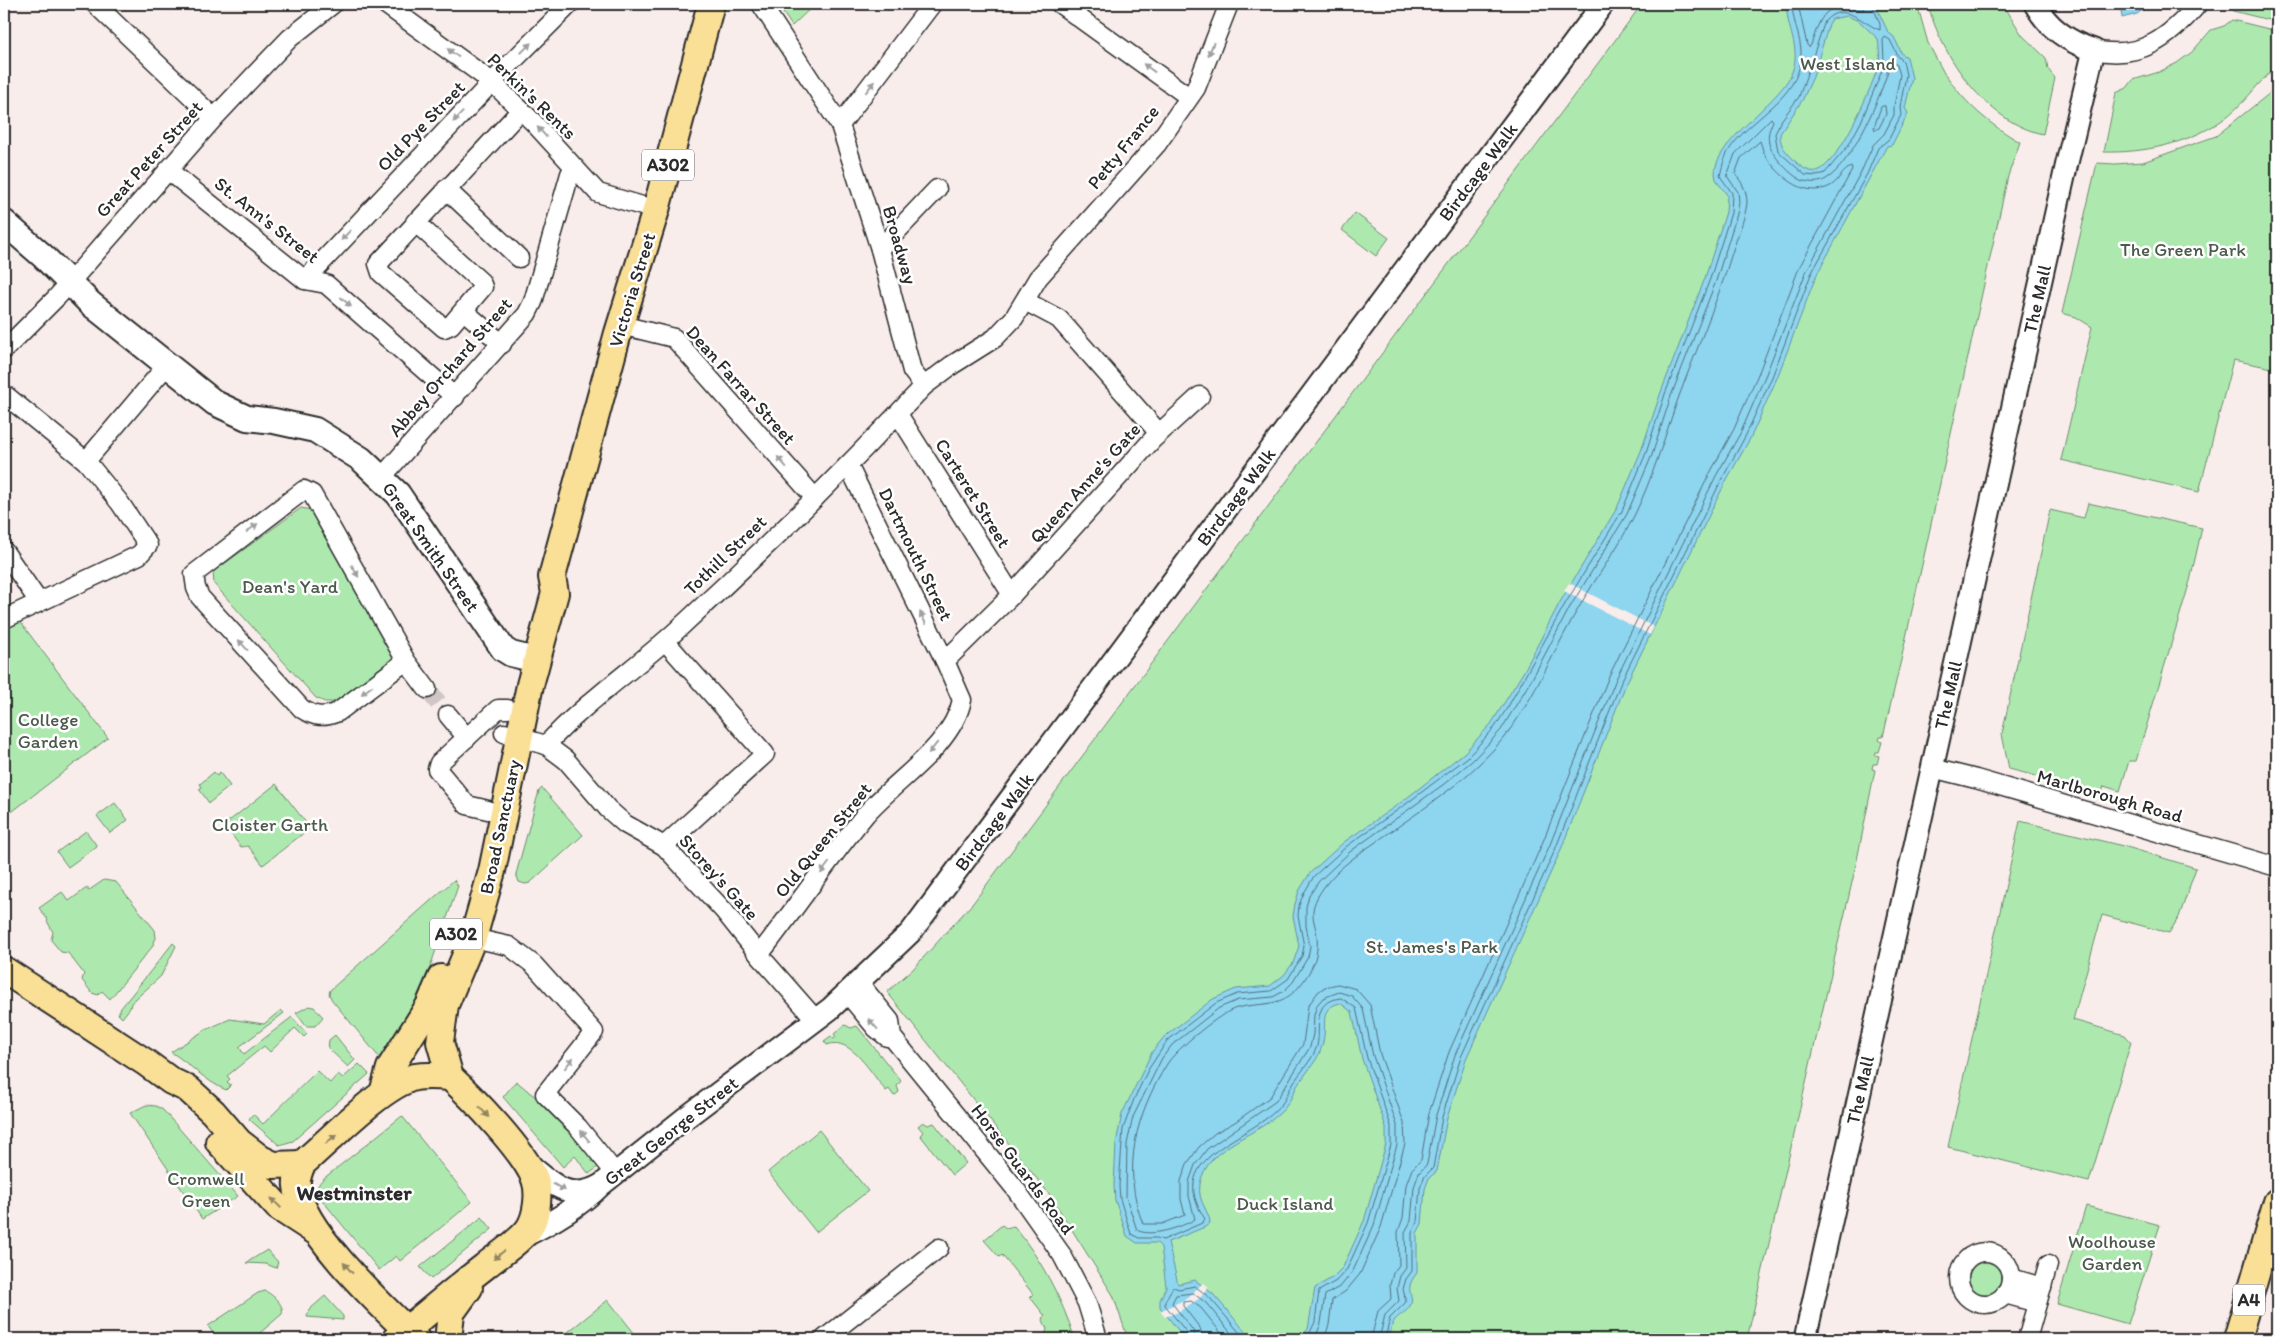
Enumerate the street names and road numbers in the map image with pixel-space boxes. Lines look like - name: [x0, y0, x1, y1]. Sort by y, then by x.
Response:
- street label: Perkin's Rents: [483, 48, 581, 144]
- street label: Old Pye Street: [372, 76, 470, 176]
- street label: Great Peter Street: [91, 96, 207, 222]
- street label: Petty France: [1082, 100, 1164, 194]
- street label: Birdcage Walk: [1434, 118, 1522, 226]
- road number: A302: [642, 150, 694, 180]
- street label: St. Ann's Street: [210, 172, 324, 268]
- street label: Broadway: [878, 203, 922, 287]
- street label: Victoria Street: [604, 230, 660, 350]
- street label: The Mall: [2018, 262, 2056, 336]
- street label: Abbey Orchard Street: [383, 293, 517, 441]
- street label: Dean Farrar Street: [681, 321, 801, 449]
- street label: Queen Anne's Gate: [1025, 418, 1145, 548]
- street label: Carteret Street: [930, 434, 1016, 552]
- street label: Birdcage Walk: [1192, 443, 1280, 551]
- street label: Great Smith Street: [378, 477, 484, 617]
- street label: Dartmouth Street: [874, 484, 958, 624]
- street label: Tothill Street: [679, 510, 771, 600]
- street label: The Mall: [1929, 658, 1967, 732]
- street label: Broad Sanctuary: [475, 758, 526, 896]
- street label: Marlborough Road: [2034, 764, 2186, 828]
- street label: Birdcage Walk: [950, 768, 1038, 876]
- street label: Old Queen Street: [770, 778, 876, 902]
- street label: Storey's Gate: [674, 829, 764, 925]
- road number: A302: [430, 919, 482, 950]
- street label: The Mall: [1841, 1053, 1879, 1127]
- street label: Great George Street: [599, 1072, 743, 1190]
- street label: Horse Guards Road: [966, 1099, 1080, 1239]
- road number: A4: [2233, 1284, 2265, 1316]

